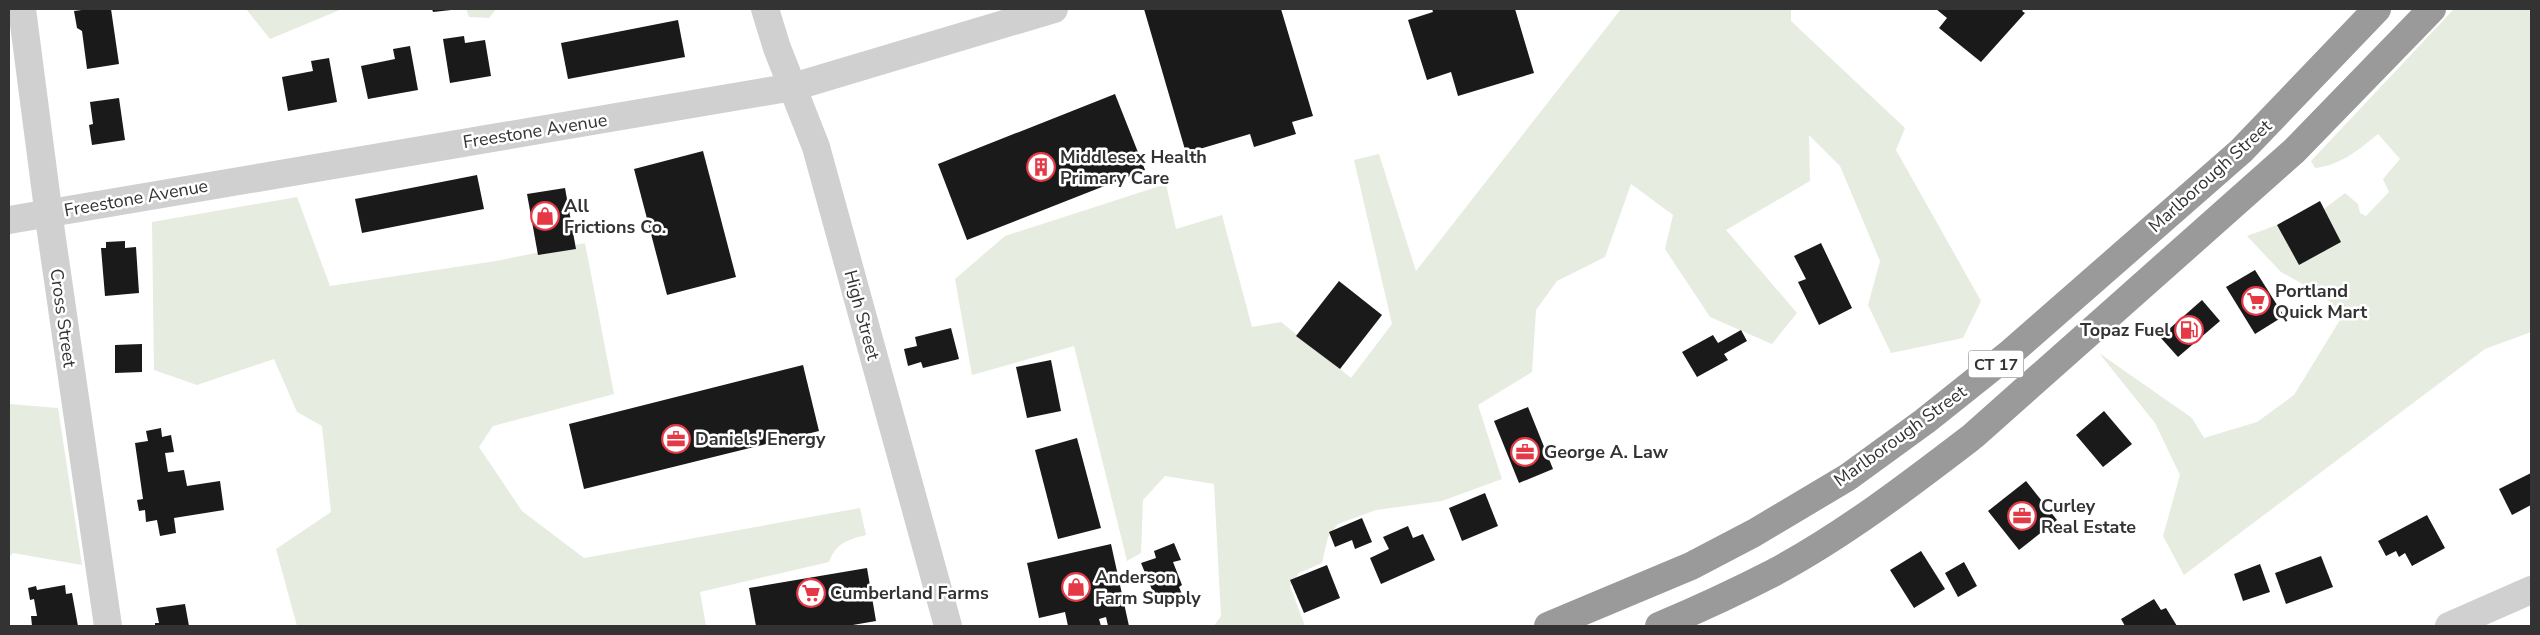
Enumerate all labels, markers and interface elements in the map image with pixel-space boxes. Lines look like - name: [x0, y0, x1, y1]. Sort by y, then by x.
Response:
- street label: Freestone Avenue: [461, 108, 609, 154]
- street label: Marlborough Street: [2143, 114, 2277, 238]
- place label: Middlesex Health Primary Care: [1060, 145, 1207, 190]
- building icon: Middlesex Health Primary Care: [1026, 152, 1056, 182]
- street label: Freestone Avenue: [62, 174, 210, 222]
- place label: All Frictions Co.: [564, 194, 666, 239]
- shop icon: All Frictions Co.: [530, 201, 560, 231]
- street label: Cross Street: [44, 267, 82, 370]
- street label: High Street: [838, 267, 886, 363]
- place label: Portland Quick Mart: [2275, 279, 2367, 324]
- supermarket icon: Portland Quick Mart: [2241, 286, 2271, 316]
- fuel station icon: Topaz Fuel: [2174, 315, 2204, 345]
- place label: Topaz Fuel: [2080, 318, 2170, 342]
- road number: CT 17: [1968, 350, 2024, 378]
- street label: Marlborough Street: [1829, 379, 1972, 492]
- office icon: Daniels' Energy: [661, 424, 691, 454]
- place label: Daniels' Energy: [695, 427, 826, 451]
- office icon: George A. Law: [1510, 437, 1540, 467]
- place label: George A. Law: [1544, 440, 1669, 464]
- place label: Curley Real Estate: [2041, 494, 2136, 539]
- office icon: Curley Real Estate: [2007, 501, 2037, 531]
- place label: Anderson Farm Supply: [1095, 565, 1201, 610]
- shop icon: Anderson Farm Supply: [1061, 572, 1091, 602]
- supermarket icon: Cumberland Farms: [796, 578, 826, 608]
- place label: Cumberland Farms: [830, 581, 989, 605]

